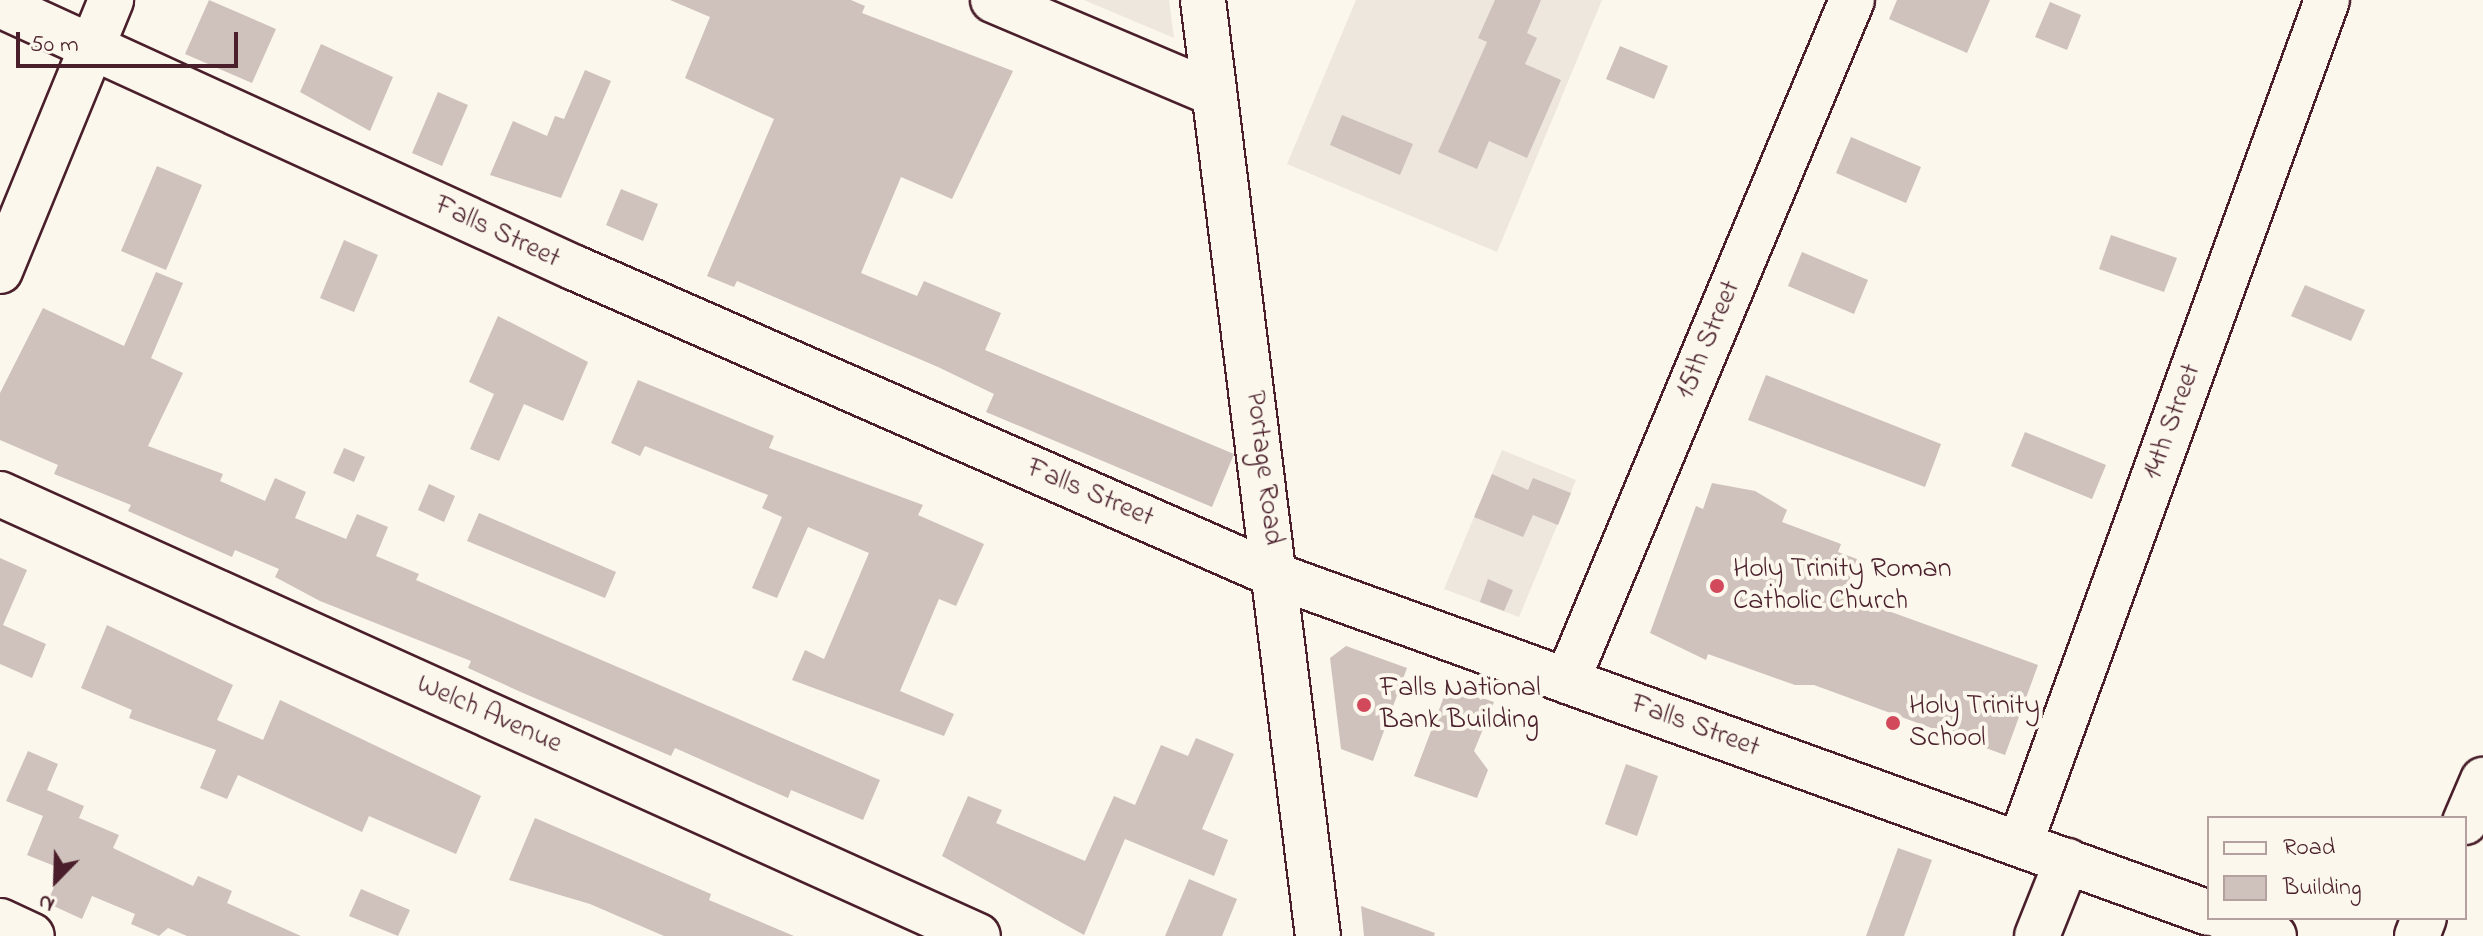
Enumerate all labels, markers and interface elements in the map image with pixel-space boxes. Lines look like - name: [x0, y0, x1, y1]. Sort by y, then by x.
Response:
- scale bar: [20, 16, 242, 66]
- text: 50 m: [30, 28, 79, 63]
- street label: Falls Street: [429, 189, 565, 277]
- street label: 15th Street: [1669, 276, 1749, 404]
- street label: 14th Street: [2137, 360, 2209, 484]
- street label: Portage Road: [1237, 389, 1289, 547]
- street label: Falls Street: [1022, 452, 1158, 536]
- place label: Holy Trinity Roman Catholic Church: [1733, 553, 1952, 619]
- marker: Holy Trinity Roman Catholic Church: [1708, 577, 1726, 595]
- street label: Welch Avenue: [411, 668, 567, 762]
- place label: Falls National Bank Building: [1380, 672, 1541, 738]
- street label: Falls Street: [1626, 688, 1764, 766]
- place label: Holy Trinity School: [1909, 690, 2040, 756]
- marker: Falls National Bank Building: [1355, 696, 1373, 714]
- marker: Holy Trinity School: [1884, 714, 1902, 732]
- legend: [2207, 816, 2467, 920]
- text: Road: [2283, 831, 2335, 866]
- north arrow: [16, 840, 96, 920]
- text: Building: [2283, 871, 2362, 906]
- text: N: [34, 884, 60, 920]

